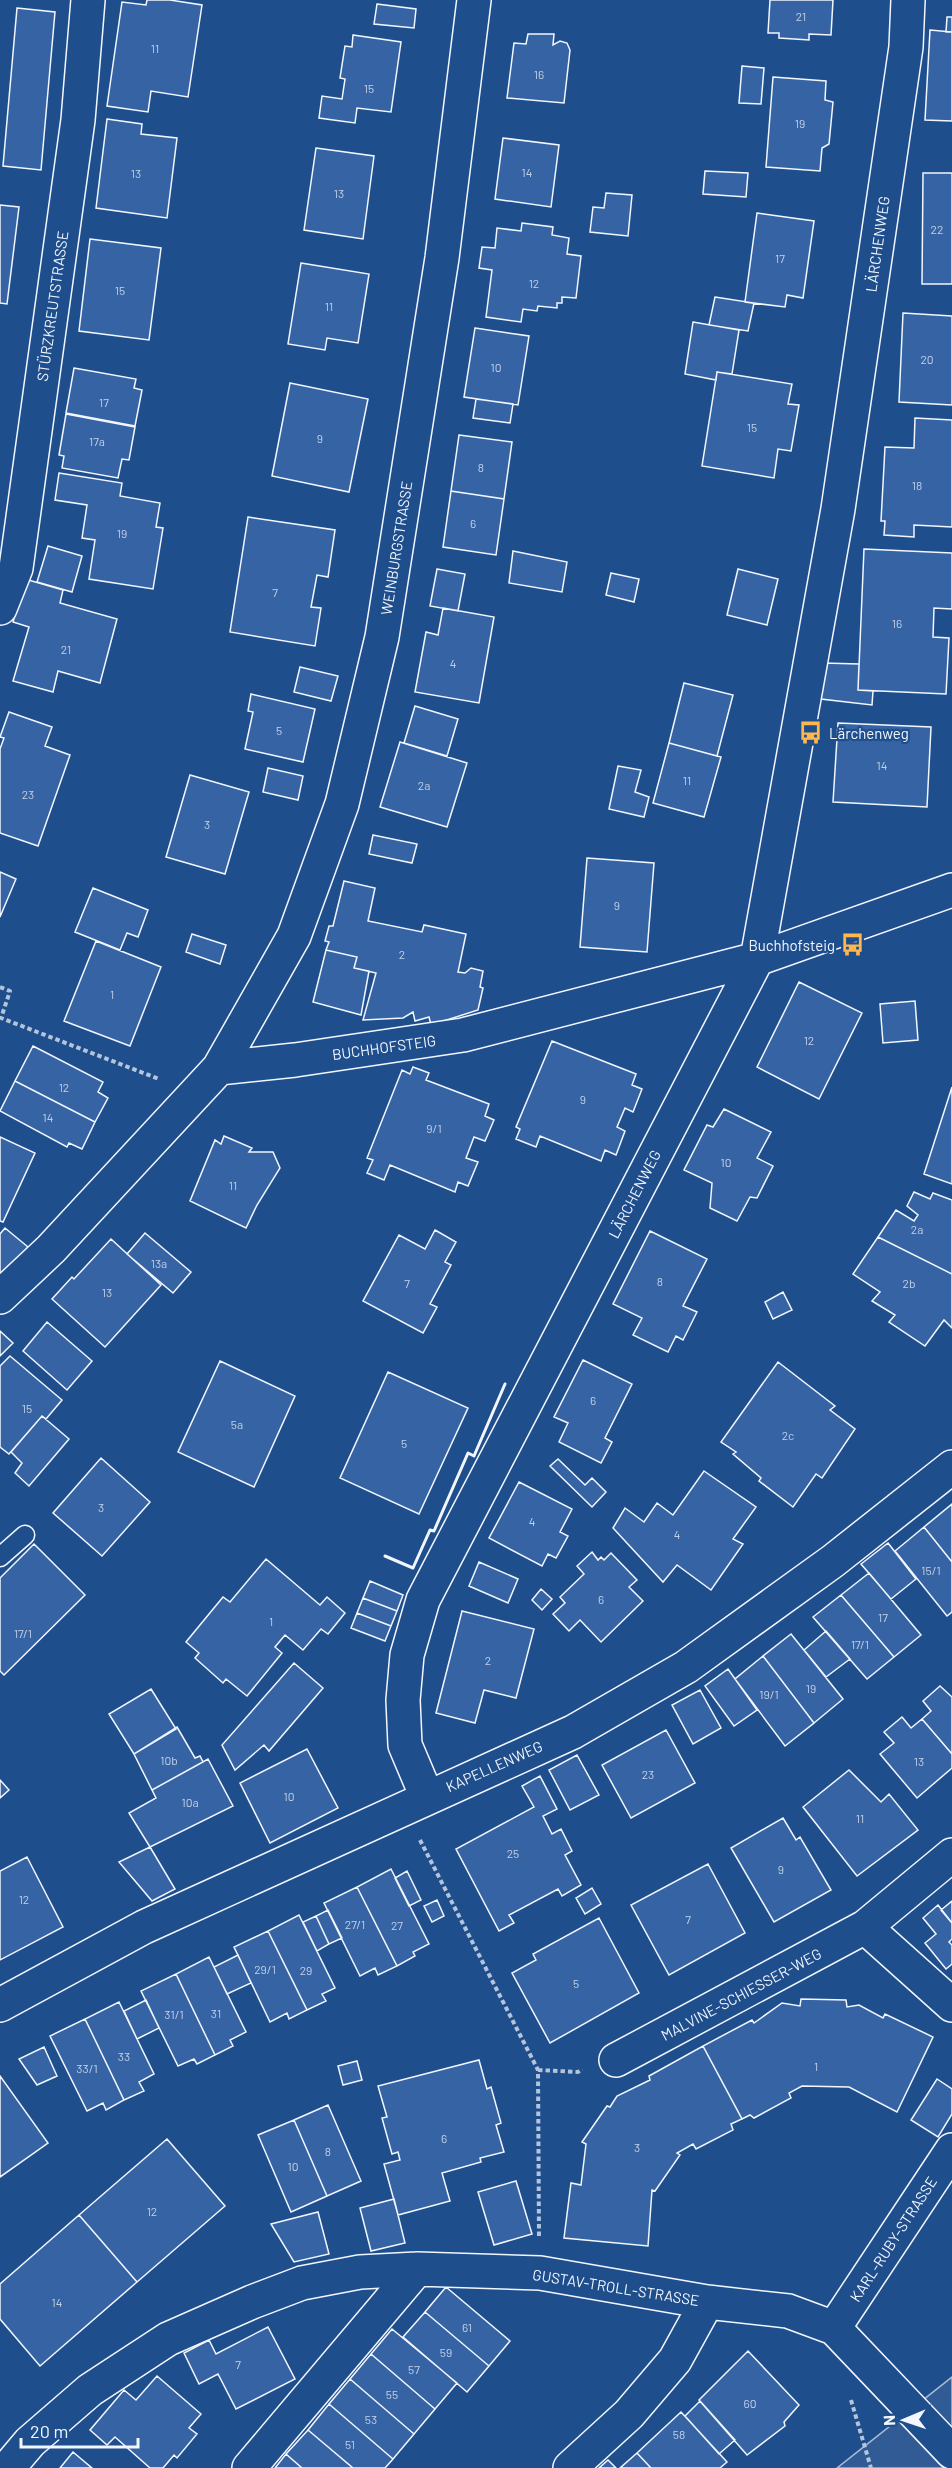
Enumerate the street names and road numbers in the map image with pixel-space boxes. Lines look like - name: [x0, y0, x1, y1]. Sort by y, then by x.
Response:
- street label: LÄRCHENWEG: [861, 195, 893, 293]
- street label: STÜRZKREUTSTRASSE: [33, 230, 71, 382]
- street label: WEINBURGSTRASSE: [377, 480, 415, 616]
- street label: BUCHHOFSTEIG: [331, 1031, 437, 1063]
- street label: LÄRCHENWEG: [604, 1147, 664, 1241]
- street label: KAPELLENWEG: [443, 1737, 545, 1795]
- street label: MALVINE-SCHIESSER-WEG: [658, 1944, 824, 2044]
- street label: KARL-RUBY-STRASSE: [846, 2173, 940, 2305]
- street label: GUSTAV-TROLL-STRASSE: [531, 2265, 701, 2309]

